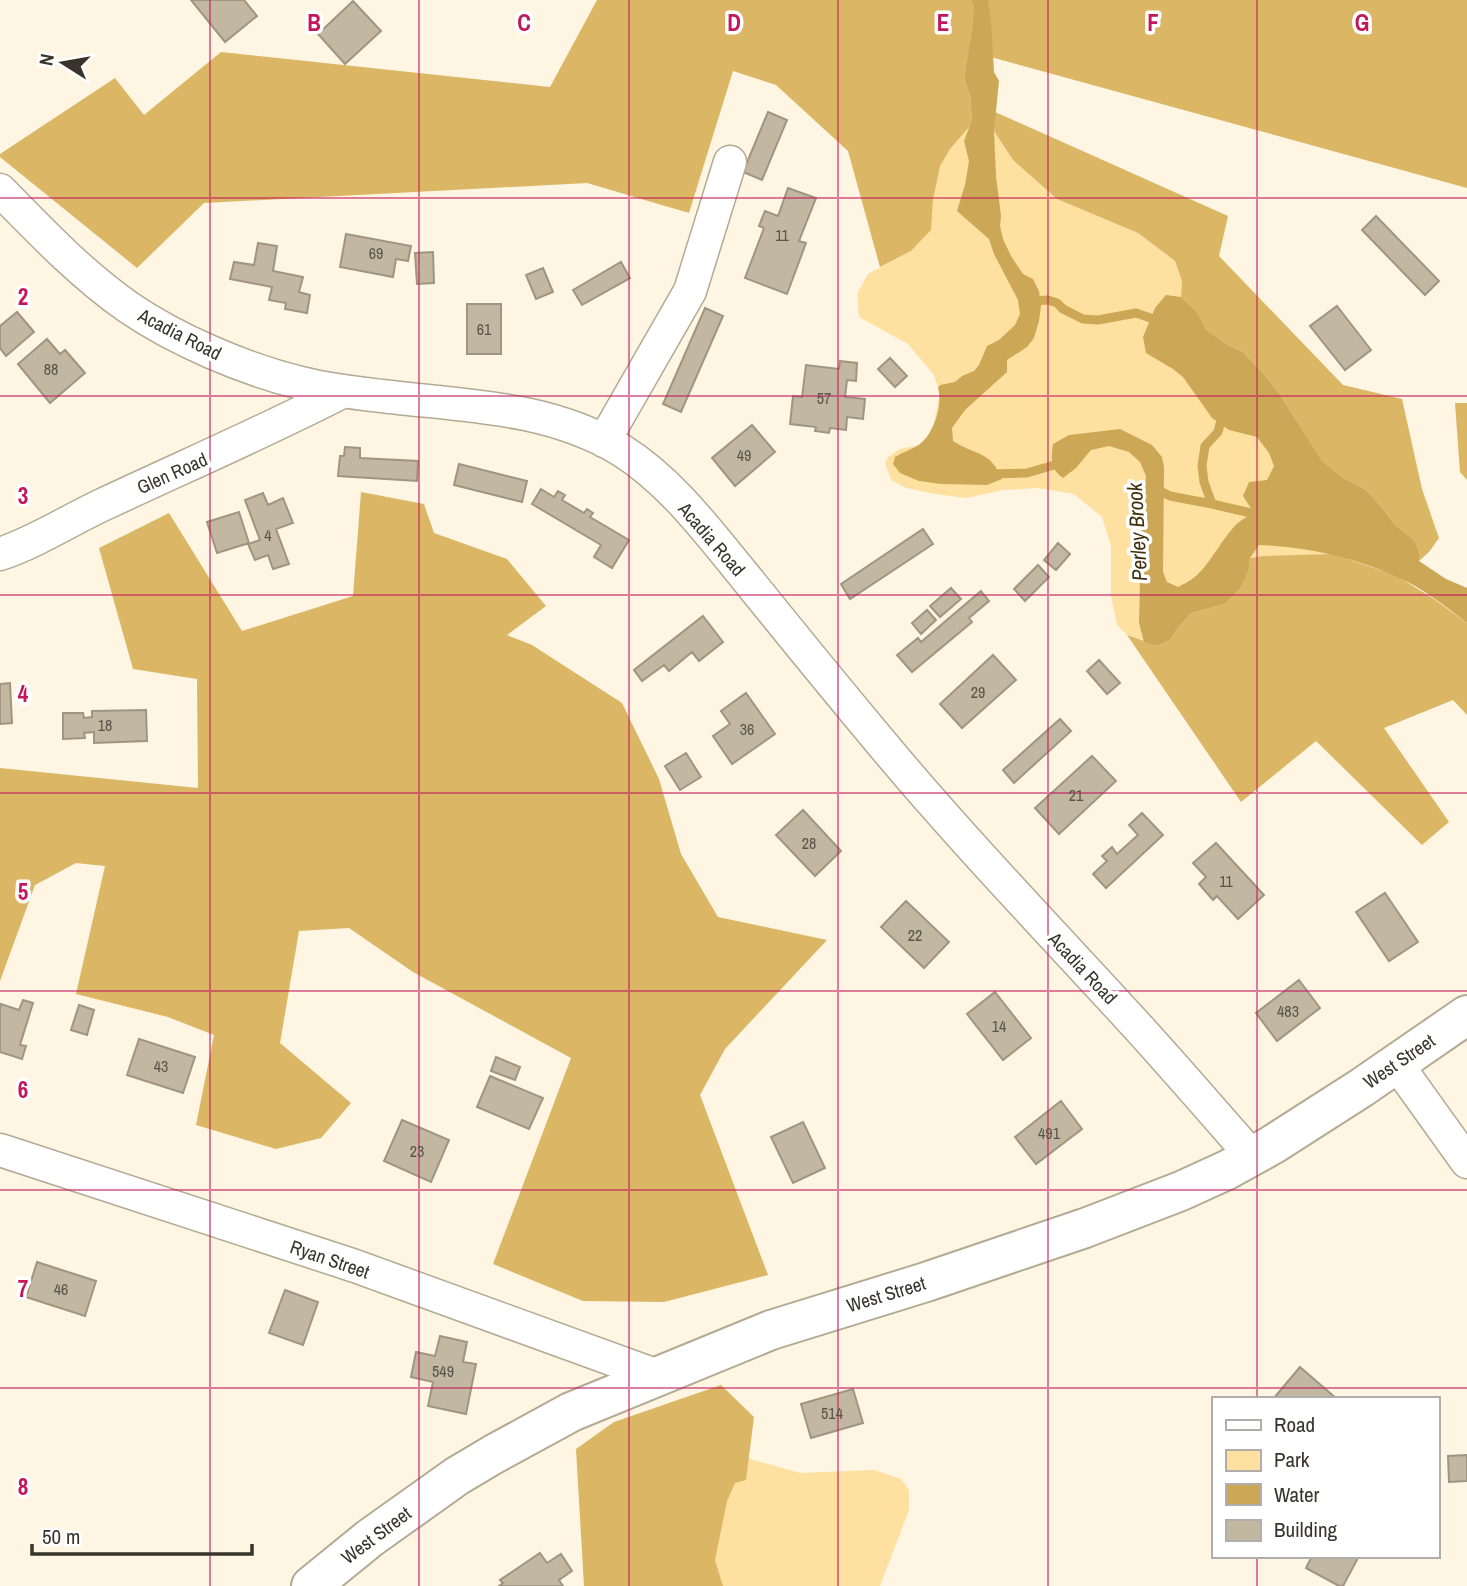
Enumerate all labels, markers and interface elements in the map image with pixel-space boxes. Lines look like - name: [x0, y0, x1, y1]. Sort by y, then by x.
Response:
- text: B: [307, 7, 321, 38]
- text: C: [517, 7, 531, 38]
- text: D: [727, 7, 741, 38]
- text: E: [937, 7, 949, 38]
- text: F: [1147, 7, 1159, 38]
- text: G: [1355, 7, 1369, 38]
- north arrow: [28, 28, 98, 98]
- text: N: [32, 52, 60, 68]
- house number: 11: [775, 224, 790, 246]
- house number: 69: [369, 242, 383, 264]
- text: 2: [18, 281, 28, 312]
- street label: Acadia Road: [133, 302, 226, 366]
- house number: 61: [477, 318, 492, 340]
- house number: 88: [44, 358, 58, 380]
- house number: 57: [817, 387, 831, 409]
- house number: 49: [737, 444, 751, 466]
- street label: Glen Road: [133, 446, 211, 500]
- text: 3: [18, 480, 28, 511]
- water label: Perley Brook: [1120, 481, 1154, 582]
- street label: Acadia Road: [672, 496, 751, 582]
- house number: 4: [264, 524, 272, 546]
- text: 4: [18, 678, 29, 709]
- house number: 29: [971, 681, 985, 703]
- house number: 18: [98, 714, 112, 736]
- house number: 36: [740, 718, 754, 740]
- house number: 21: [1069, 784, 1084, 806]
- house number: 28: [802, 832, 816, 854]
- house number: 11: [1219, 870, 1234, 892]
- text: 5: [18, 876, 28, 907]
- house number: 22: [908, 924, 922, 946]
- street label: Acadia Road: [1042, 925, 1123, 1010]
- house number: 483: [1277, 1000, 1299, 1022]
- house number: 14: [992, 1015, 1006, 1037]
- street label: West Street: [1358, 1027, 1440, 1094]
- house number: 43: [154, 1055, 168, 1077]
- text: 6: [18, 1074, 28, 1105]
- house number: 491: [1038, 1122, 1061, 1144]
- house number: 23: [410, 1140, 424, 1162]
- street label: Ryan Street: [287, 1233, 374, 1285]
- street label: West Street: [843, 1270, 929, 1318]
- text: 7: [18, 1273, 28, 1304]
- house number: 46: [54, 1278, 68, 1300]
- house number: 549: [432, 1360, 454, 1382]
- legend: [1212, 1397, 1439, 1558]
- house number: 514: [821, 1402, 843, 1424]
- text: Road: [1274, 1410, 1315, 1439]
- text: Park: [1274, 1445, 1310, 1474]
- text: 8: [18, 1471, 28, 1502]
- text: Water: [1274, 1480, 1320, 1509]
- street label: West Street: [336, 1500, 417, 1570]
- scale bar: [32, 1512, 252, 1556]
- text: Building: [1274, 1515, 1338, 1544]
- text: 50 m: [42, 1522, 80, 1551]

